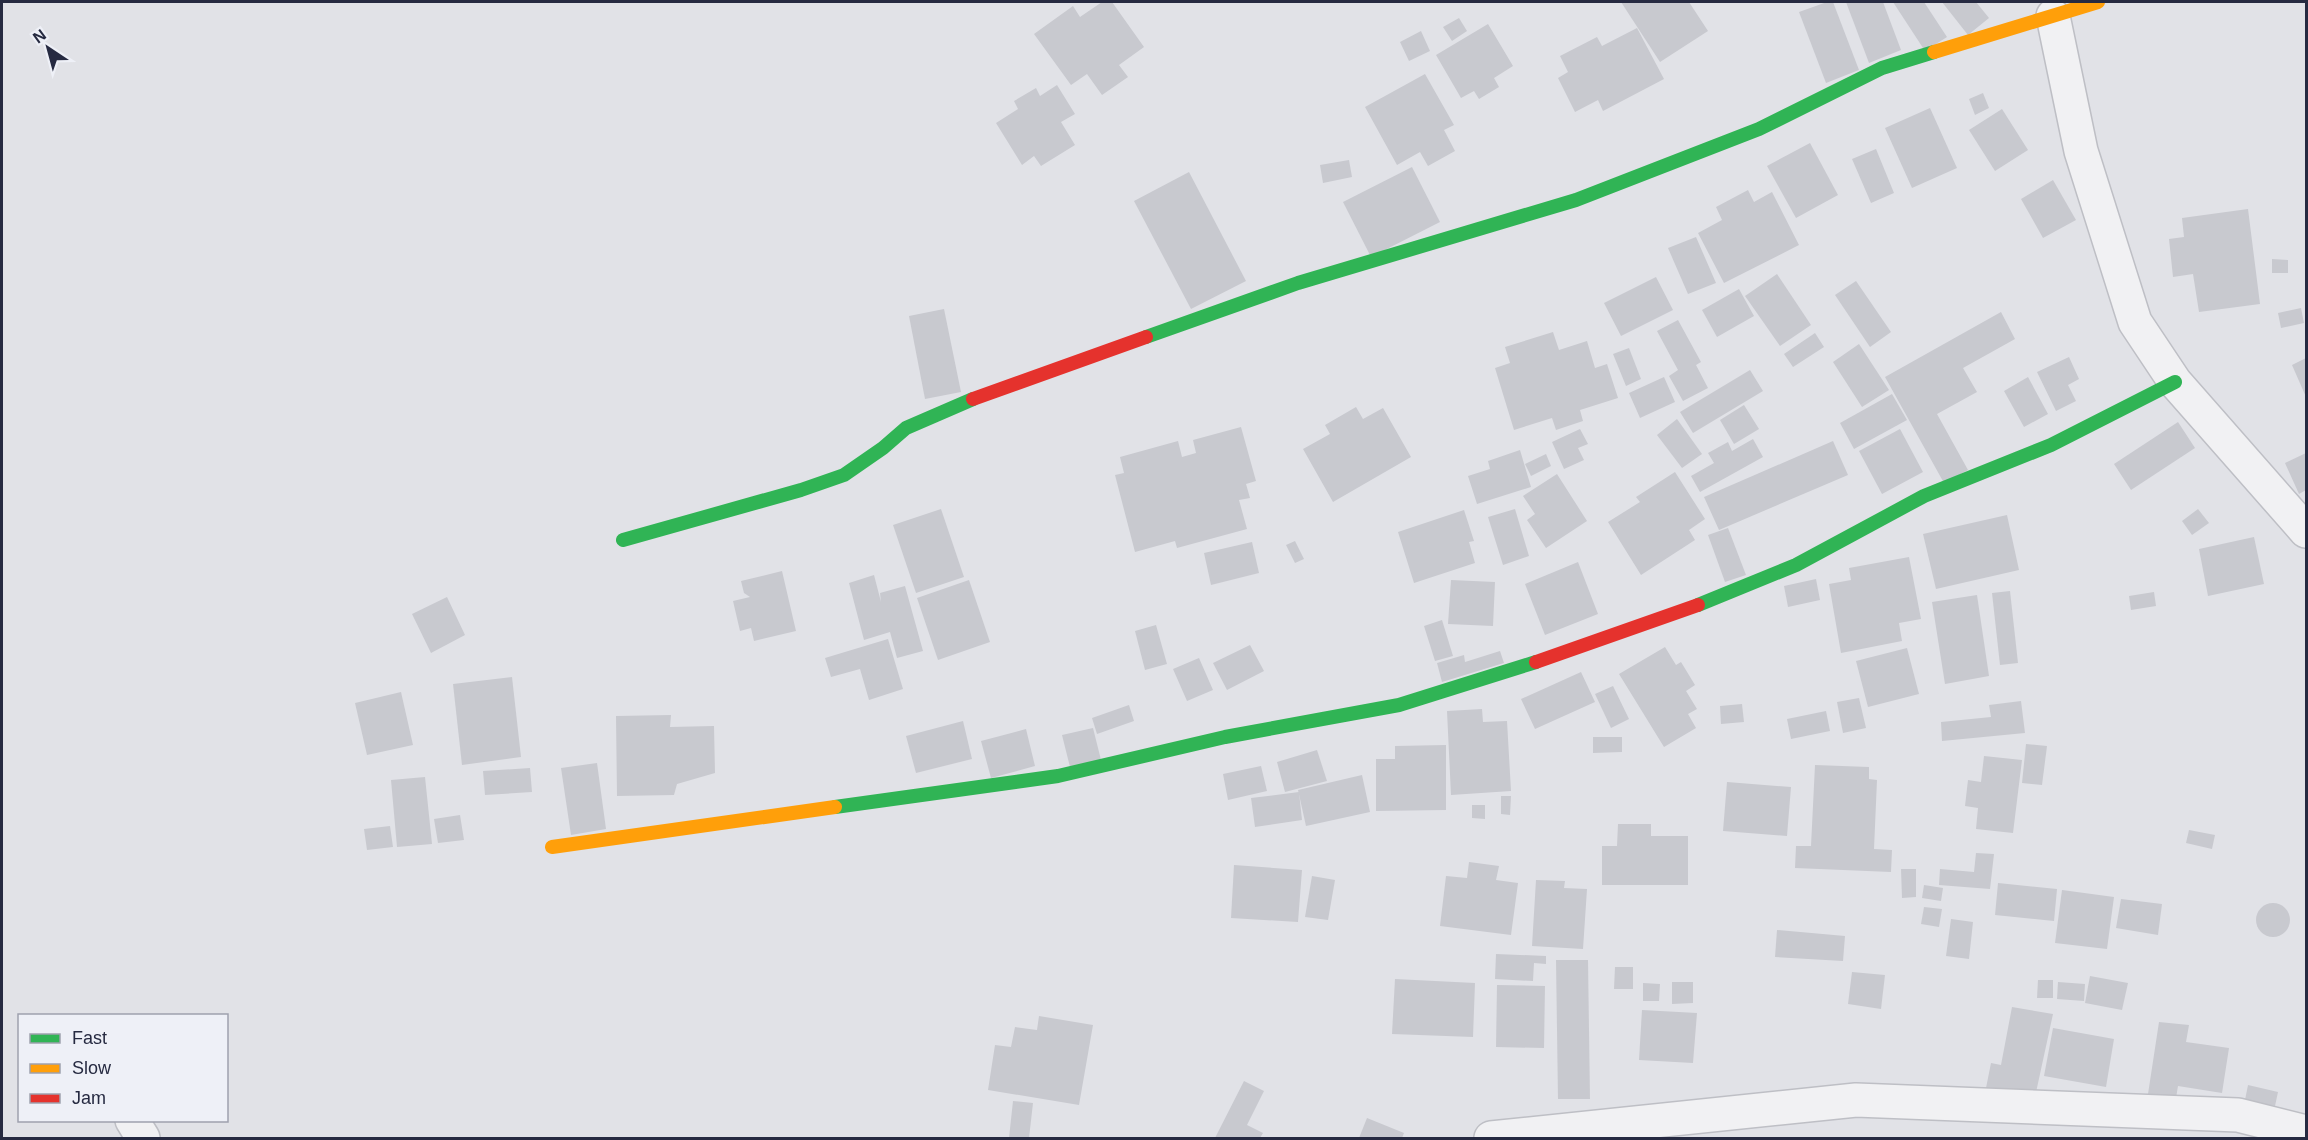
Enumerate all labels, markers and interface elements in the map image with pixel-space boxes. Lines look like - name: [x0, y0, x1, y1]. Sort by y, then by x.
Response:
- north arrow: [18, 18, 78, 78]
- text: N: [30, 26, 49, 47]
- legend: [18, 1014, 228, 1122]
- text: Fast: [72, 1028, 107, 1048]
- text: Slow: [72, 1058, 112, 1078]
- text: Jam: [72, 1088, 106, 1108]

